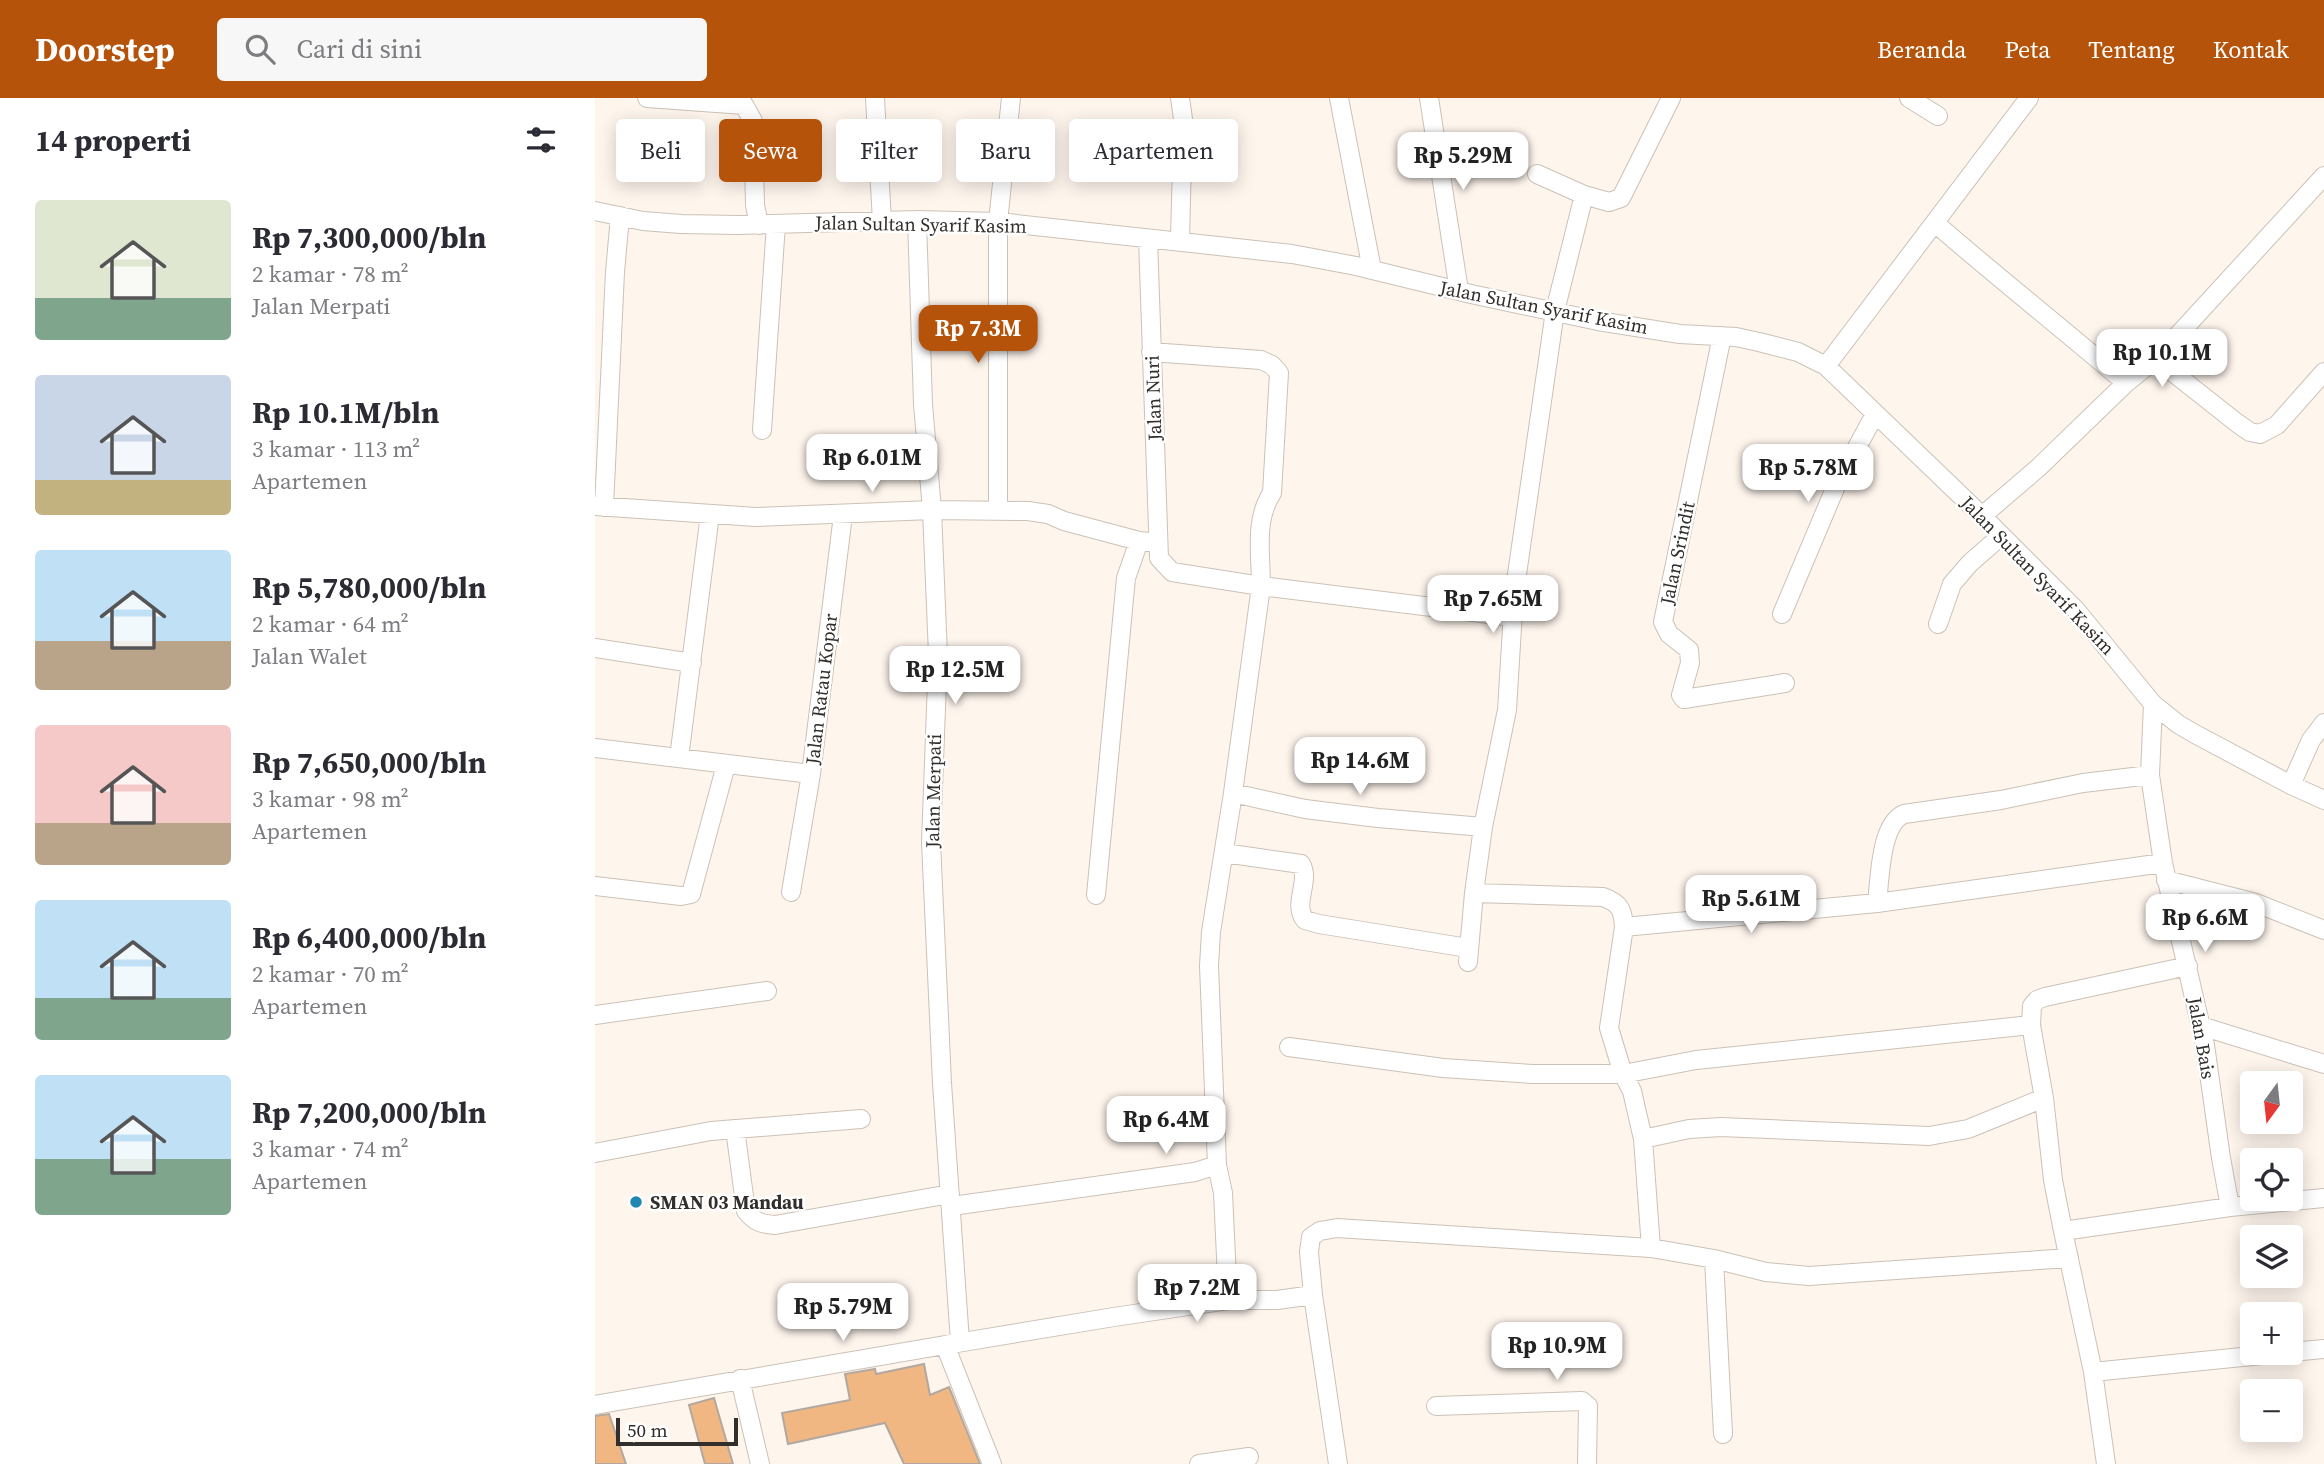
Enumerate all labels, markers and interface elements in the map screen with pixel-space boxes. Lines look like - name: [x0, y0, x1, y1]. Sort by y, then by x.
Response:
- search box: [217, 18, 707, 81]
- text: Doorstep: [35, 27, 175, 72]
- icon: search: [241, 30, 279, 68]
- text: Cari di sini: [297, 31, 422, 67]
- text: Beranda: [1877, 33, 1966, 66]
- text: Peta: [2004, 33, 2050, 66]
- text: Tentang: [2088, 33, 2175, 66]
- text: Kontak: [2213, 33, 2289, 66]
- chip: Beli: [616, 119, 705, 182]
- chip: Sewa: [719, 119, 822, 182]
- chip: Filter: [836, 119, 942, 182]
- chip: Baru: [956, 119, 1055, 182]
- chip: Apartemen: [1069, 119, 1238, 182]
- text: 14 properti: [35, 120, 191, 161]
- icon: filters: [522, 121, 560, 159]
- pin: Rp 5.29M: [1391, 132, 1535, 192]
- text: Rp 5.29M: [1413, 139, 1513, 171]
- street label: Jalan Sultan Syarif Kasim: [814, 209, 1027, 239]
- text: Rp 7,300,000/bln: [252, 217, 487, 258]
- icon: home: [91, 228, 175, 312]
- text: 2 kamar · 78 m²: [252, 258, 409, 290]
- street label: Jalan Sultan Syarif Kasim: [1437, 274, 1650, 340]
- text: Jalan Merpati: [252, 290, 390, 322]
- pin: Rp 7.3M: [913, 306, 1043, 365]
- text: Rp 7.3M: [935, 312, 1021, 344]
- pin: Rp 10.1M: [2090, 330, 2234, 389]
- text: Rp 10.1M: [2112, 336, 2212, 368]
- street label: Jalan Nuri: [1139, 354, 1168, 442]
- text: Rp 10.1M/bln: [252, 392, 439, 433]
- icon: home: [91, 403, 175, 487]
- text: 3 kamar · 113 m²: [252, 433, 420, 465]
- pin: Rp 6.01M: [800, 434, 944, 494]
- text: Rp 6.01M: [822, 441, 922, 473]
- pin: Rp 5.78M: [1736, 444, 1880, 504]
- text: Rp 5.78M: [1758, 451, 1858, 483]
- text: Apartemen: [252, 465, 367, 497]
- street label: Jalan Sultan Syarif Kasim: [1954, 489, 2121, 660]
- street label: Jalan Srindit: [1653, 498, 1701, 608]
- text: Rp 5,780,000/bln: [252, 567, 487, 608]
- pin: Rp 7.65M: [1421, 575, 1565, 635]
- icon: home: [91, 578, 175, 662]
- text: Rp 7.65M: [1443, 582, 1543, 614]
- text: 2 kamar · 64 m²: [252, 608, 409, 640]
- street label: Jalan Ratau Kopar: [799, 612, 843, 767]
- text: Jalan Walet: [252, 640, 367, 672]
- pin: Rp 12.5M: [883, 646, 1027, 706]
- text: Rp 12.5M: [905, 653, 1005, 685]
- street label: Jalan Merpati: [919, 733, 947, 849]
- pin: Rp 14.6M: [1288, 738, 1432, 797]
- text: Rp 7,650,000/bln: [252, 742, 487, 783]
- text: Rp 14.6M: [1310, 744, 1410, 776]
- icon: home: [91, 753, 175, 837]
- text: 3 kamar · 98 m²: [252, 783, 409, 815]
- text: Apartemen: [252, 815, 367, 847]
- pin: Rp 5.61M: [1679, 876, 1823, 935]
- text: Rp 5.61M: [1701, 882, 1801, 914]
- pin: Rp 6.6M: [2140, 894, 2270, 954]
- text: Rp 6.6M: [2162, 901, 2248, 933]
- text: Rp 6,400,000/bln: [252, 917, 487, 958]
- icon: home: [91, 928, 175, 1012]
- text: 2 kamar · 70 m²: [252, 958, 409, 990]
- text: Apartemen: [252, 990, 367, 1022]
- street label: Jalan Bais: [2182, 994, 2222, 1081]
- north arrow: [2240, 1071, 2303, 1134]
- map controls: [2240, 1071, 2303, 1442]
- text: Rp 7,200,000/bln: [252, 1092, 487, 1133]
- pin: Rp 6.4M: [1101, 1096, 1231, 1156]
- icon: home: [91, 1103, 175, 1187]
- text: Rp 6.4M: [1123, 1103, 1209, 1135]
- text: 3 kamar · 74 m²: [252, 1133, 409, 1165]
- button: locate: [2240, 1148, 2303, 1211]
- text: Apartemen: [252, 1165, 367, 1197]
- place label: SMAN 03 Mandau: [650, 1189, 804, 1215]
- marker: SMAN 03 Mandau: [628, 1194, 644, 1210]
- button: layers: [2240, 1225, 2303, 1288]
- pin: Rp 7.2M: [1132, 1264, 1262, 1324]
- text: Rp 7.2M: [1154, 1271, 1240, 1303]
- pin: Rp 5.79M: [771, 1284, 915, 1343]
- text: Rp 5.79M: [793, 1290, 893, 1322]
- button: +: [2240, 1302, 2303, 1365]
- pin: Rp 10.9M: [1485, 1322, 1629, 1382]
- text: Rp 10.9M: [1507, 1329, 1607, 1361]
- button: −: [2240, 1379, 2303, 1442]
- scale bar: [616, 1415, 739, 1447]
- text: 50 m: [627, 1417, 668, 1443]

